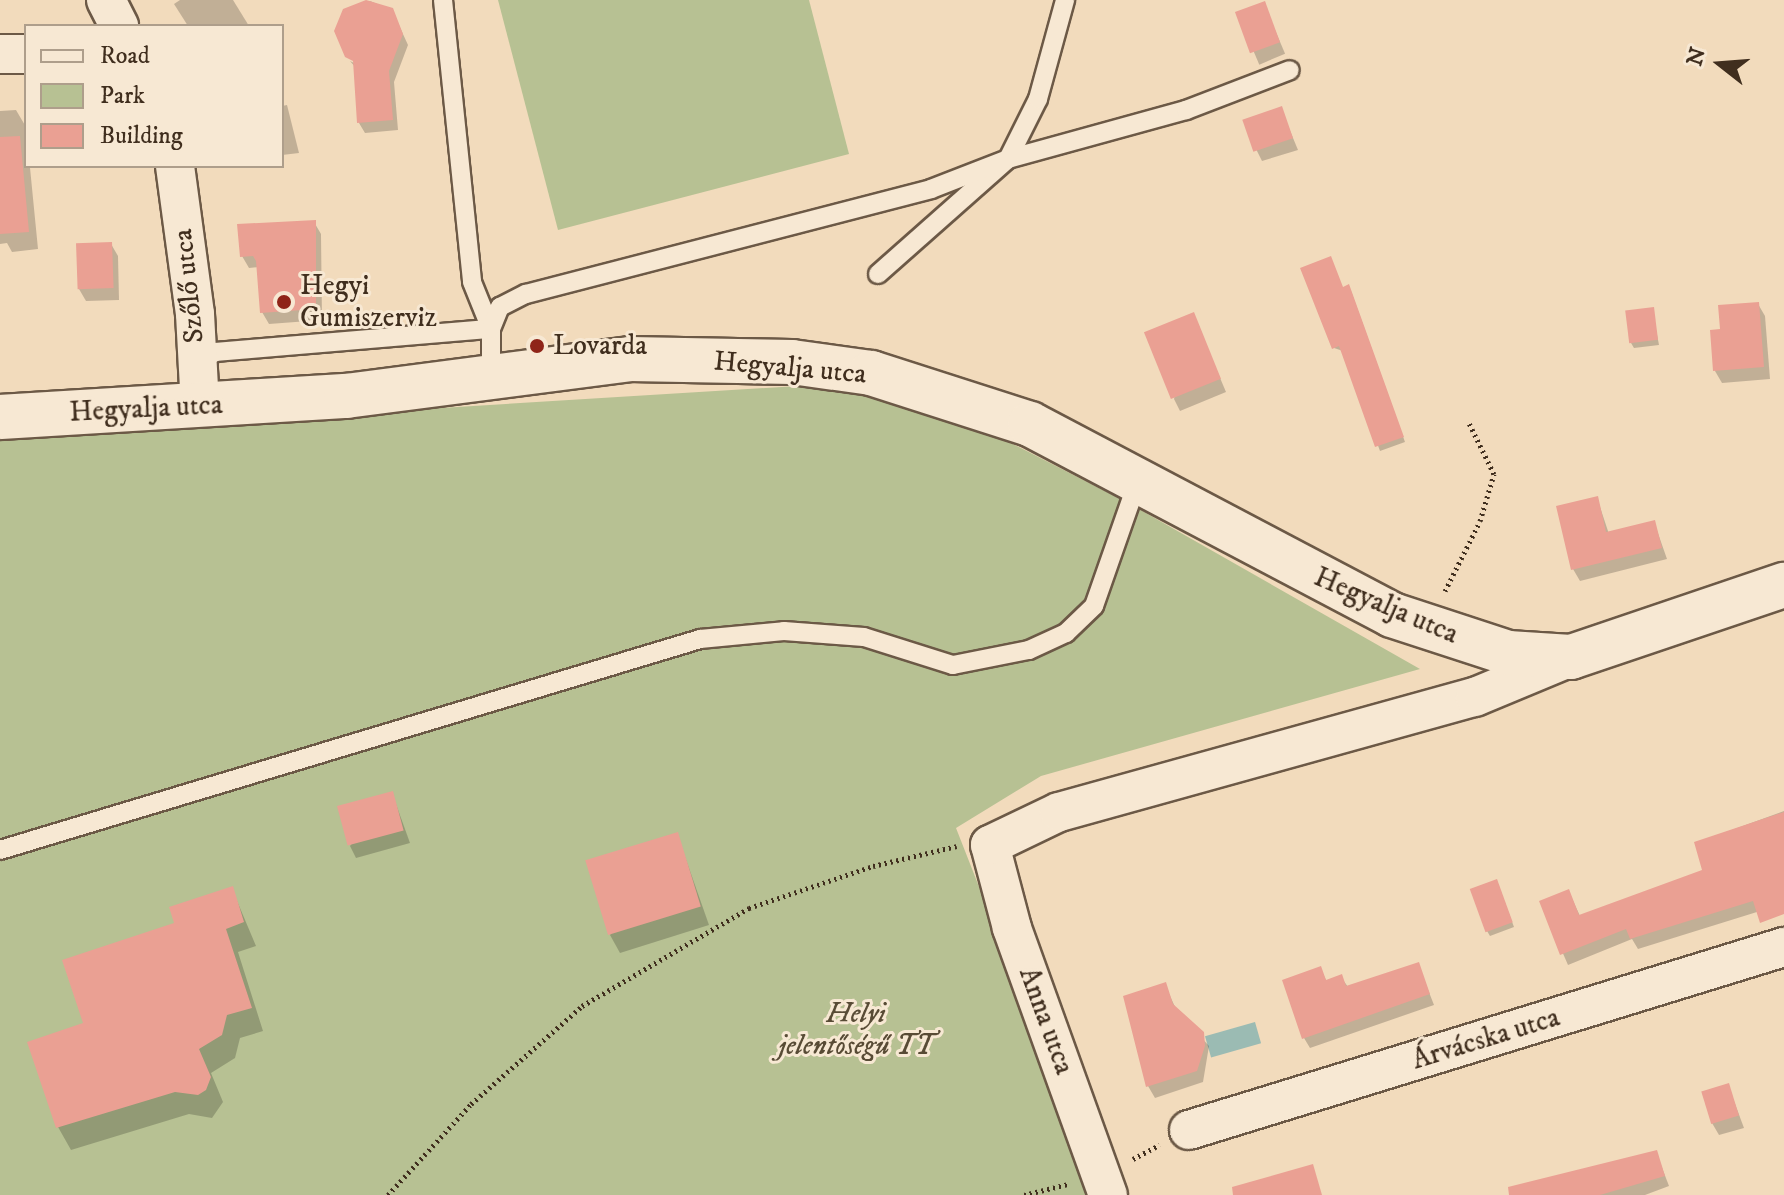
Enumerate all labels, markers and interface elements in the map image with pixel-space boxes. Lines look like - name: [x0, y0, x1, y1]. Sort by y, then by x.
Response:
- legend: [24, 24, 284, 168]
- north arrow: [1680, 24, 1760, 104]
- text: Road: [100, 41, 150, 71]
- text: N: [1681, 44, 1712, 69]
- text: Park: [100, 81, 145, 111]
- text: Building: [100, 121, 183, 151]
- street label: Szőlő utca: [166, 227, 212, 345]
- place label: Hegyi Gumiszerviz: [300, 269, 437, 335]
- marker: Hegyi Gumiszerviz: [275, 293, 293, 311]
- place label: Lovarda: [553, 329, 647, 363]
- marker: Lovarda: [528, 337, 546, 355]
- street label: Hegyalja utca: [712, 345, 868, 391]
- street label: Hegyalja utca: [69, 388, 223, 430]
- street label: Hegyalja utca: [1309, 561, 1463, 651]
- street label: Anna utca: [1011, 963, 1081, 1079]
- park label: Helyi jelentőségű TT: [779, 997, 933, 1063]
- street label: Árvácska utca: [1408, 1001, 1564, 1077]

